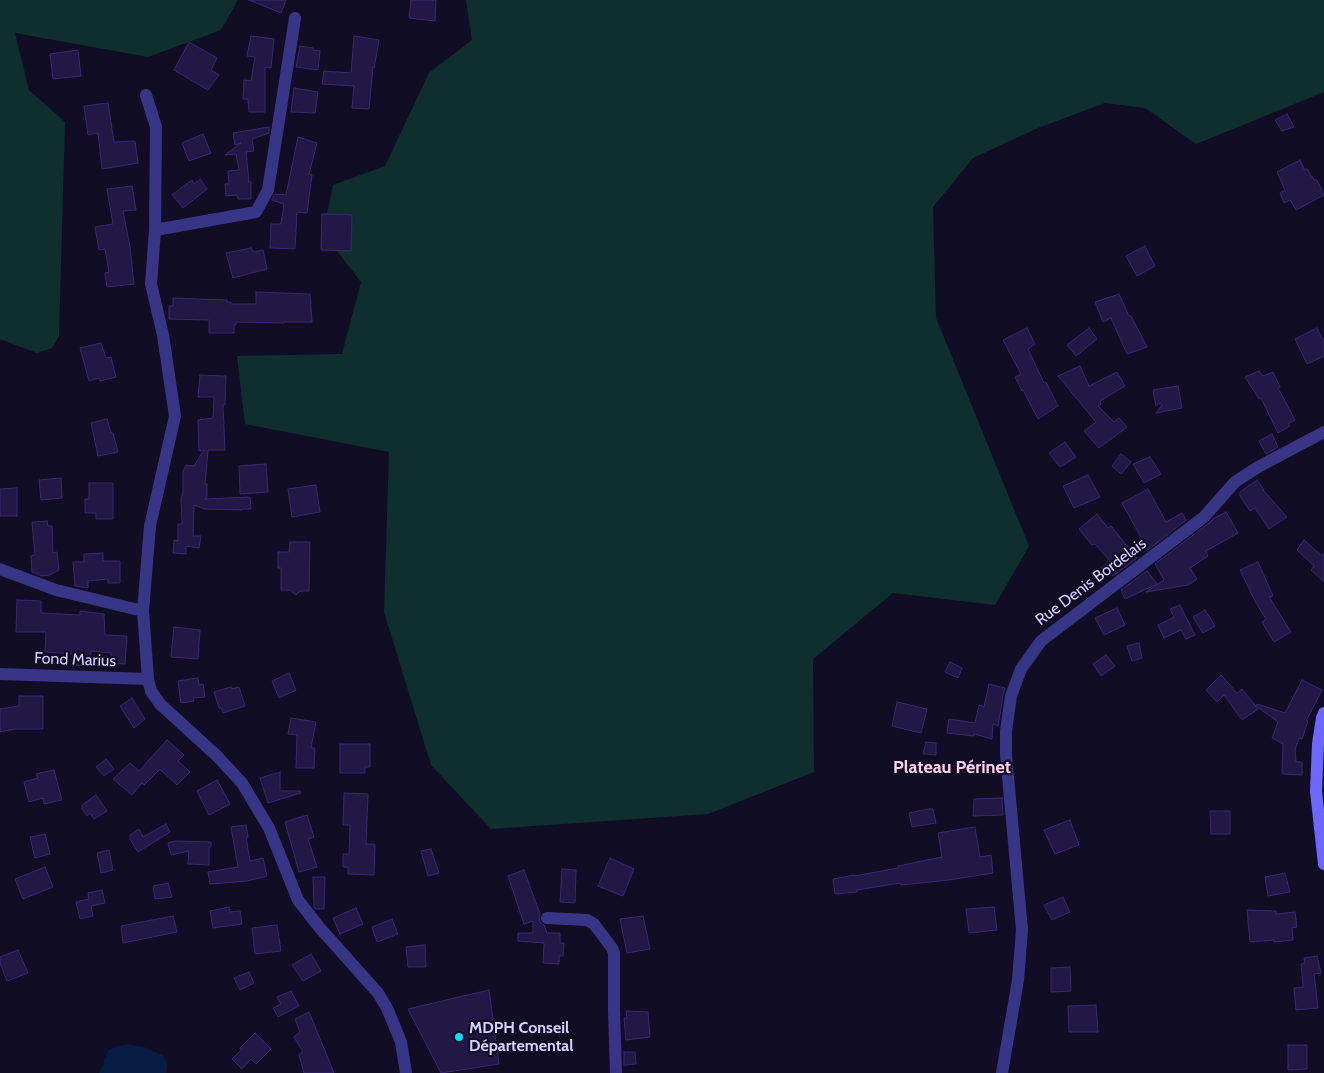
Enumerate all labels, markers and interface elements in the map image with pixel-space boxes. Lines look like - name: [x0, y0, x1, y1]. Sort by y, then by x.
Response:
- street label: Rue Denis Bordelais: [1032, 534, 1150, 630]
- street label: Fond Marius: [34, 649, 116, 671]
- district label: Plateau Périnet: [893, 757, 1011, 779]
- place label: MDPH Conseil Départemental: [469, 1018, 573, 1056]
- marker: MDPH Conseil Départemental: [453, 1031, 465, 1043]

